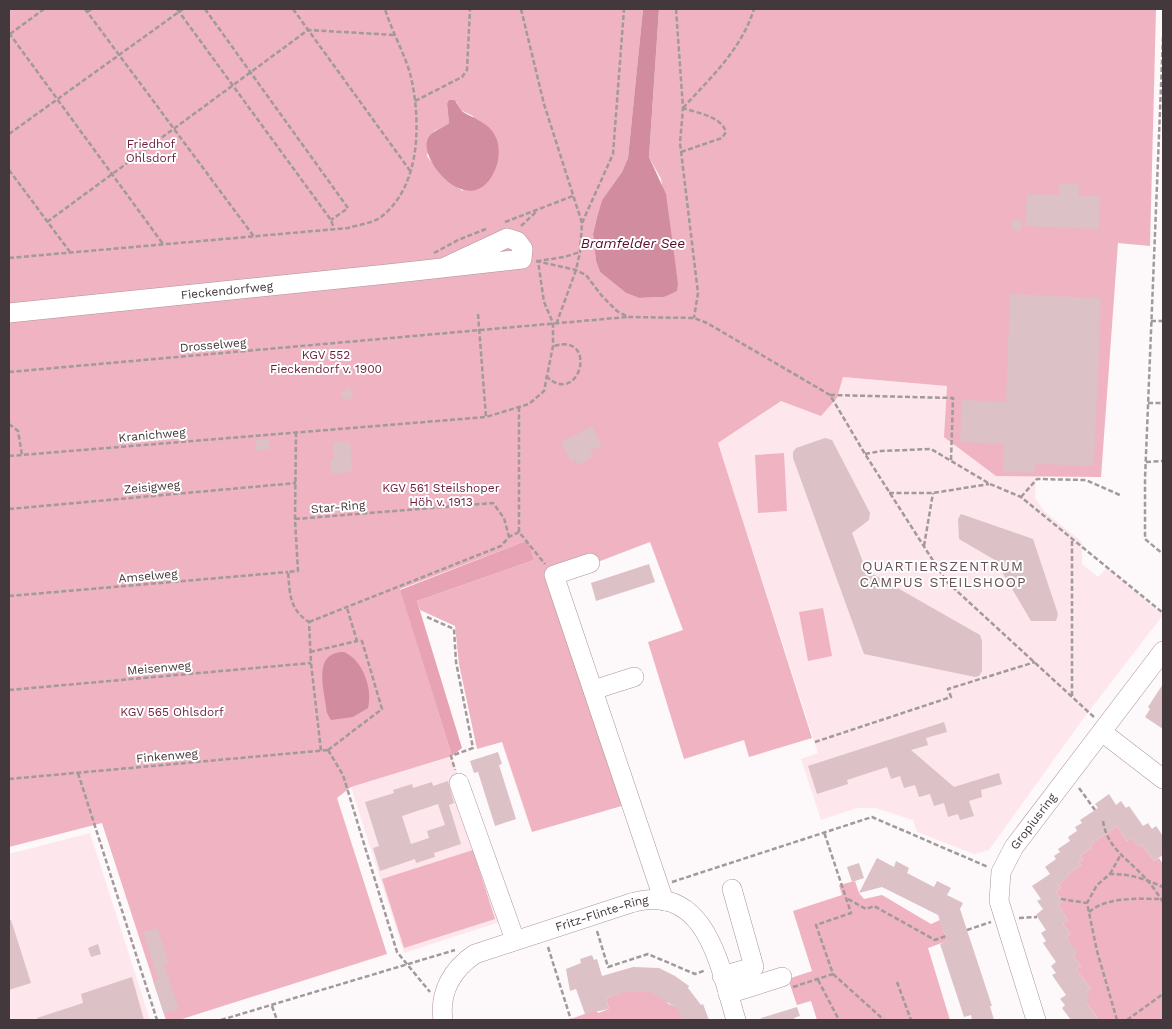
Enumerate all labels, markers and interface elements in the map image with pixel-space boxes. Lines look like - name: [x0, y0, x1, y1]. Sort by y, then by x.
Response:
- park label: Friedhof Ohlsdorf: [126, 137, 177, 165]
- water label: Bramfelder See: [581, 235, 685, 251]
- street label: Fieckendorfweg: [180, 279, 274, 302]
- street label: Drosselweg: [179, 335, 247, 355]
- park label: KGV 552 Fieckendorf v. 1900: [270, 348, 382, 376]
- street label: Kranichweg: [118, 425, 187, 445]
- street label: Zeisigweg: [123, 478, 181, 496]
- park label: KGV 561 Steilshoper Höh v. 1913: [382, 481, 500, 509]
- street label: Star-Ring: [310, 498, 366, 516]
- district label: QUARTIERSZENTRUM CAMPUS STEILSHOOP: [859, 558, 1027, 590]
- street label: Amselweg: [118, 566, 179, 586]
- street label: Meisenweg: [127, 658, 192, 678]
- park label: KGV 565 Ohlsdorf: [120, 705, 224, 719]
- street label: Finkenweg: [136, 746, 199, 766]
- street label: Gropiusring: [1008, 790, 1060, 852]
- street label: Fritz-Flinte-Ring: [554, 893, 650, 934]

